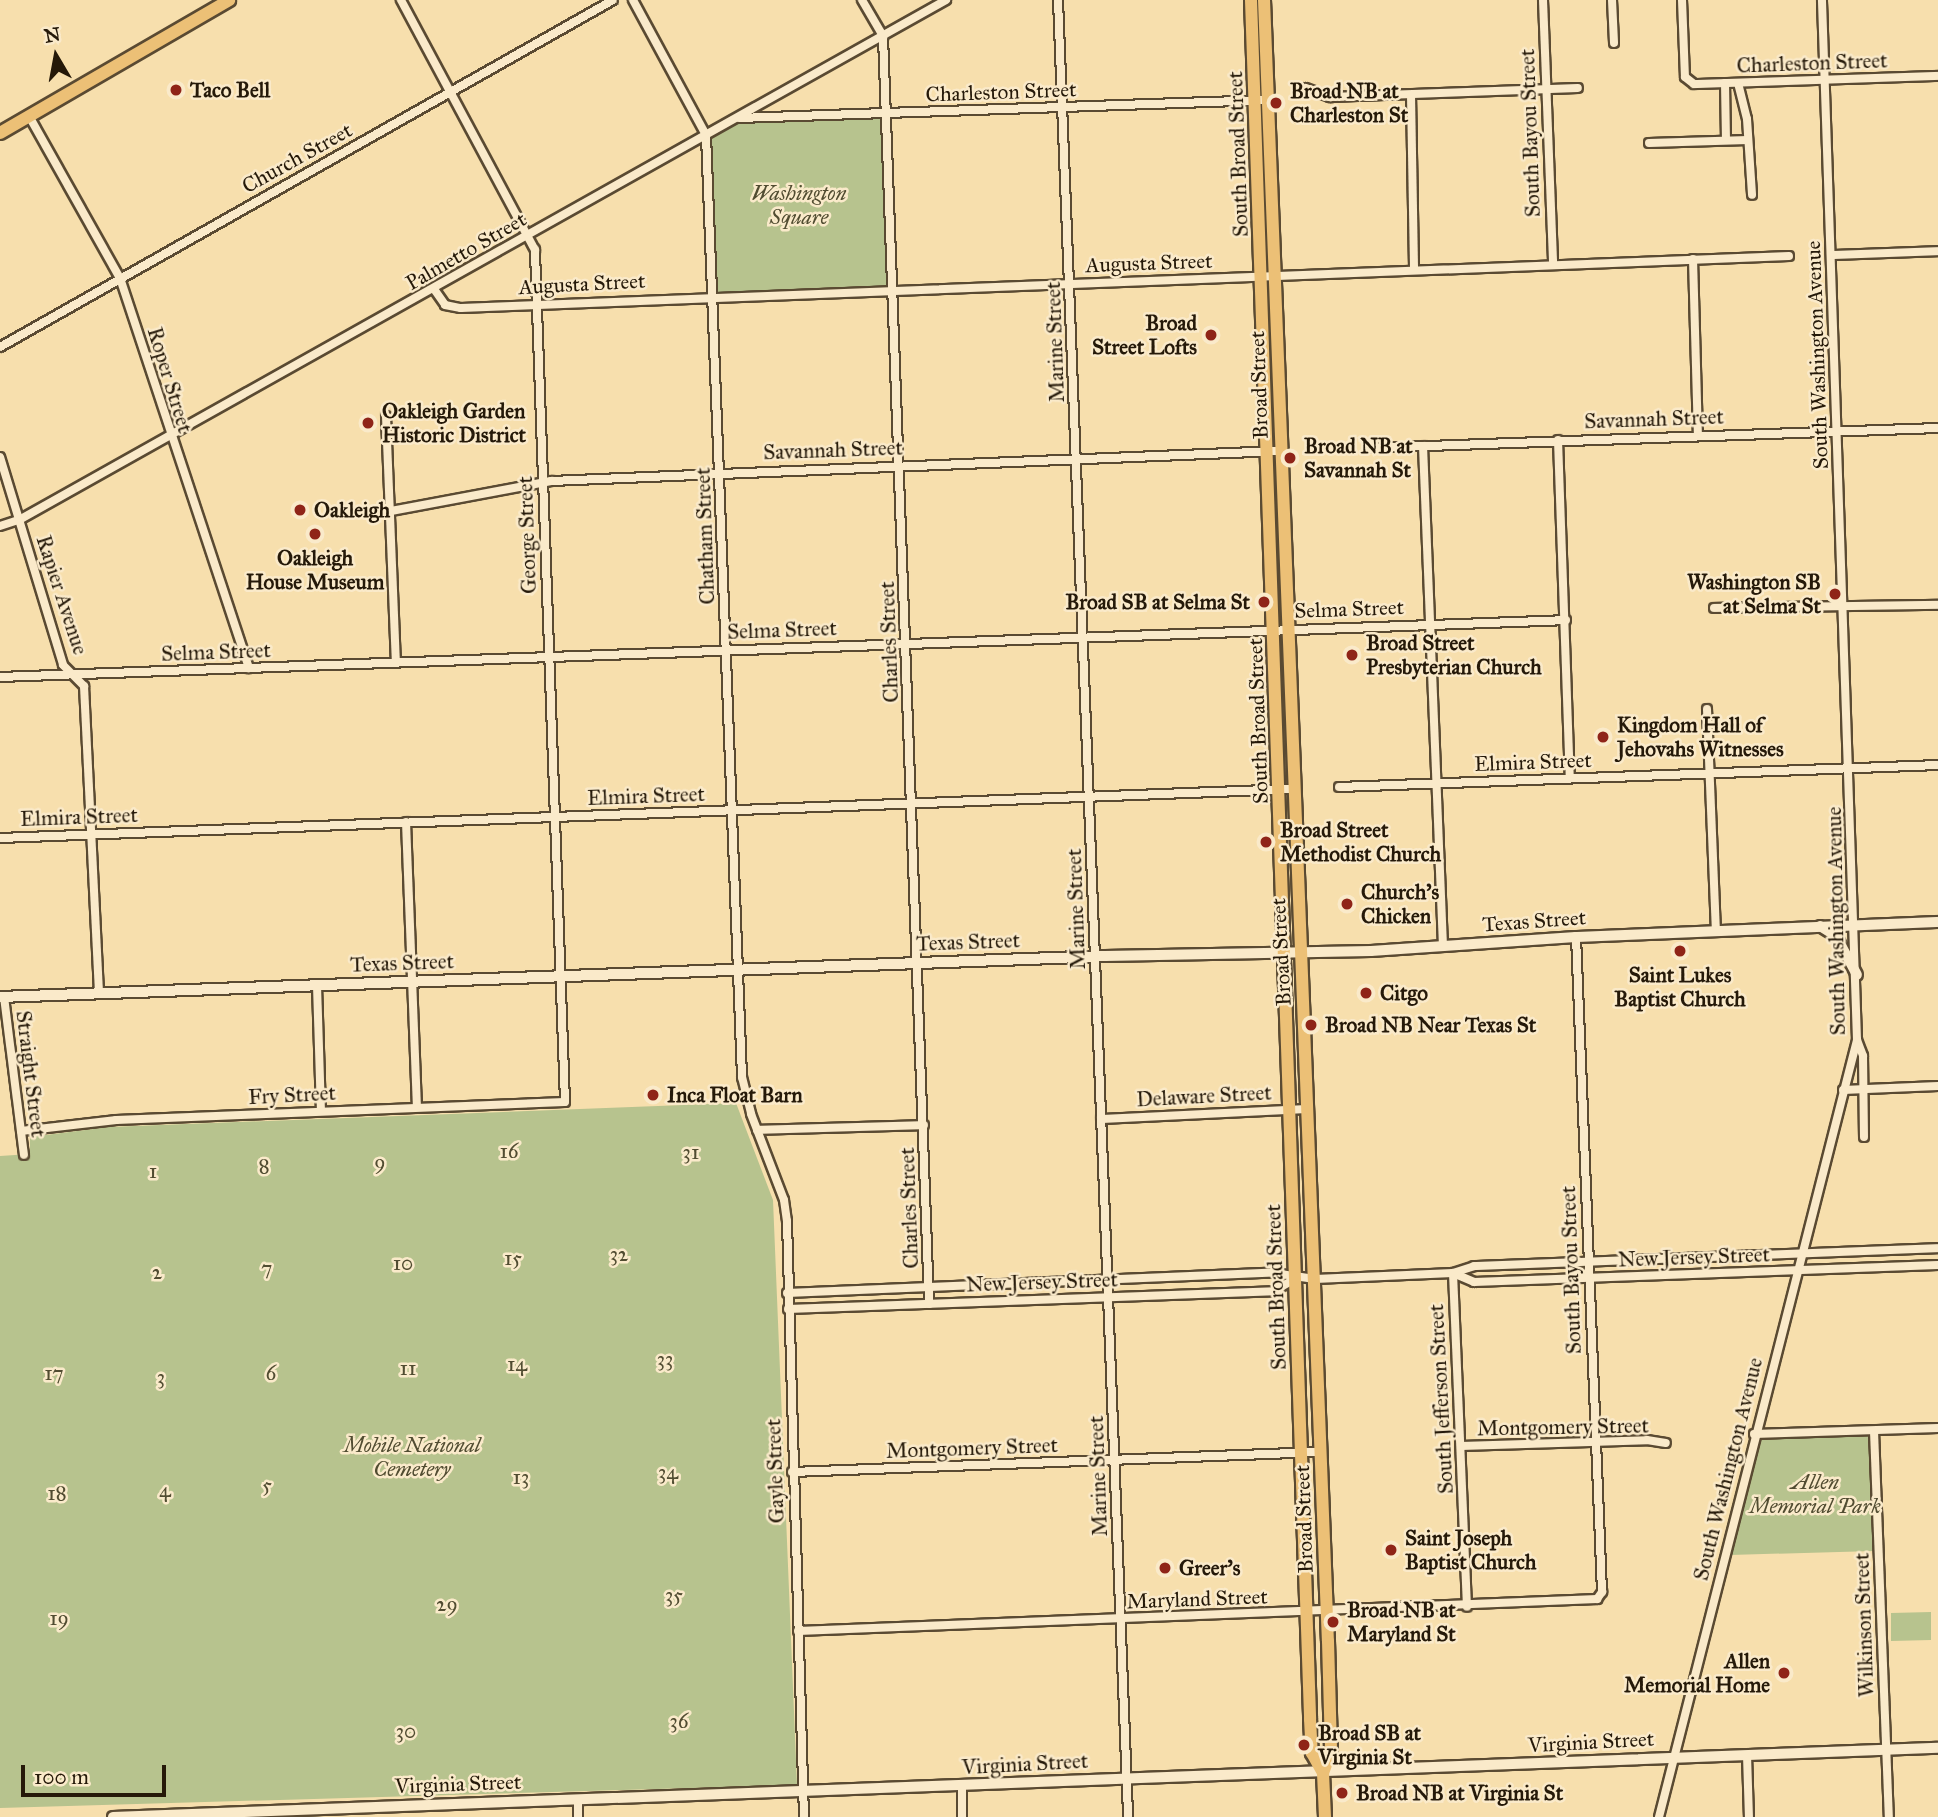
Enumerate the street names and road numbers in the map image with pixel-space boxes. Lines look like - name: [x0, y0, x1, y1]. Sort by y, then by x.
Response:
- street label: South Bayou Street: [1514, 48, 1546, 218]
- street label: Charleston Street: [1736, 48, 1888, 78]
- street label: South Broad Street: [1223, 71, 1253, 237]
- street label: Charleston Street: [925, 77, 1077, 107]
- street label: Church Street: [238, 117, 356, 199]
- street label: Palmetto Street: [401, 206, 531, 296]
- street label: South Washington Avenue: [1800, 240, 1834, 470]
- street label: Augusta Street: [1085, 248, 1213, 278]
- street label: Augusta Street: [518, 268, 646, 300]
- street label: Marine Street: [1040, 281, 1070, 403]
- street label: Roper Street: [142, 324, 198, 436]
- street label: Broad Street: [1245, 330, 1273, 440]
- street label: Savannah Street: [1584, 404, 1724, 434]
- street label: Savannah Street: [763, 435, 903, 465]
- street label: Chatham Street: [690, 467, 720, 605]
- street label: George Street: [512, 476, 542, 594]
- street label: Rapier Avenue: [31, 532, 93, 658]
- street label: Charles Street: [874, 581, 904, 703]
- street label: Selma Street: [1294, 594, 1404, 624]
- street label: Selma Street: [727, 615, 837, 645]
- street label: Selma Street: [161, 637, 271, 667]
- street label: South Broad Street: [1243, 638, 1273, 804]
- street label: Elmira Street: [1474, 747, 1592, 777]
- street label: Elmira Street: [587, 781, 705, 811]
- street label: Elmira Street: [20, 802, 138, 832]
- street label: South Washington Avenue: [1821, 806, 1851, 1036]
- street label: Marine Street: [1061, 848, 1091, 970]
- street label: Broad Street: [1266, 897, 1296, 1007]
- street label: Texas Street: [1481, 905, 1587, 937]
- street label: Texas Street: [916, 928, 1020, 956]
- street label: Texas Street: [350, 949, 454, 977]
- street label: Straight Street: [11, 1009, 51, 1139]
- street label: Fry Street: [248, 1080, 336, 1110]
- street label: Delaware Street: [1136, 1080, 1272, 1112]
- street label: Charles Street: [894, 1147, 924, 1269]
- street label: South Bayou Street: [1555, 1185, 1587, 1355]
- street label: South Broad Street: [1261, 1204, 1291, 1370]
- street label: New Jersey Street: [1618, 1242, 1770, 1272]
- street label: New Jersey Street: [966, 1267, 1118, 1297]
- street label: South Jefferson Street: [1423, 1303, 1459, 1495]
- street label: South Washington Avenue: [1688, 1355, 1768, 1583]
- street label: Montgomery Street: [1477, 1413, 1649, 1441]
- street label: Marine Street: [1083, 1415, 1113, 1537]
- street label: Gayle Street: [761, 1418, 789, 1524]
- street label: Montgomery Street: [886, 1432, 1058, 1464]
- street label: Broad Street: [1290, 1464, 1318, 1574]
- street label: Wilkinson Street: [1849, 1552, 1879, 1698]
- street label: Maryland Street: [1126, 1584, 1268, 1614]
- street label: Virginia Street: [1527, 1726, 1655, 1758]
- street label: Virginia Street: [961, 1748, 1089, 1780]
- street label: Virginia Street: [394, 1769, 522, 1799]

